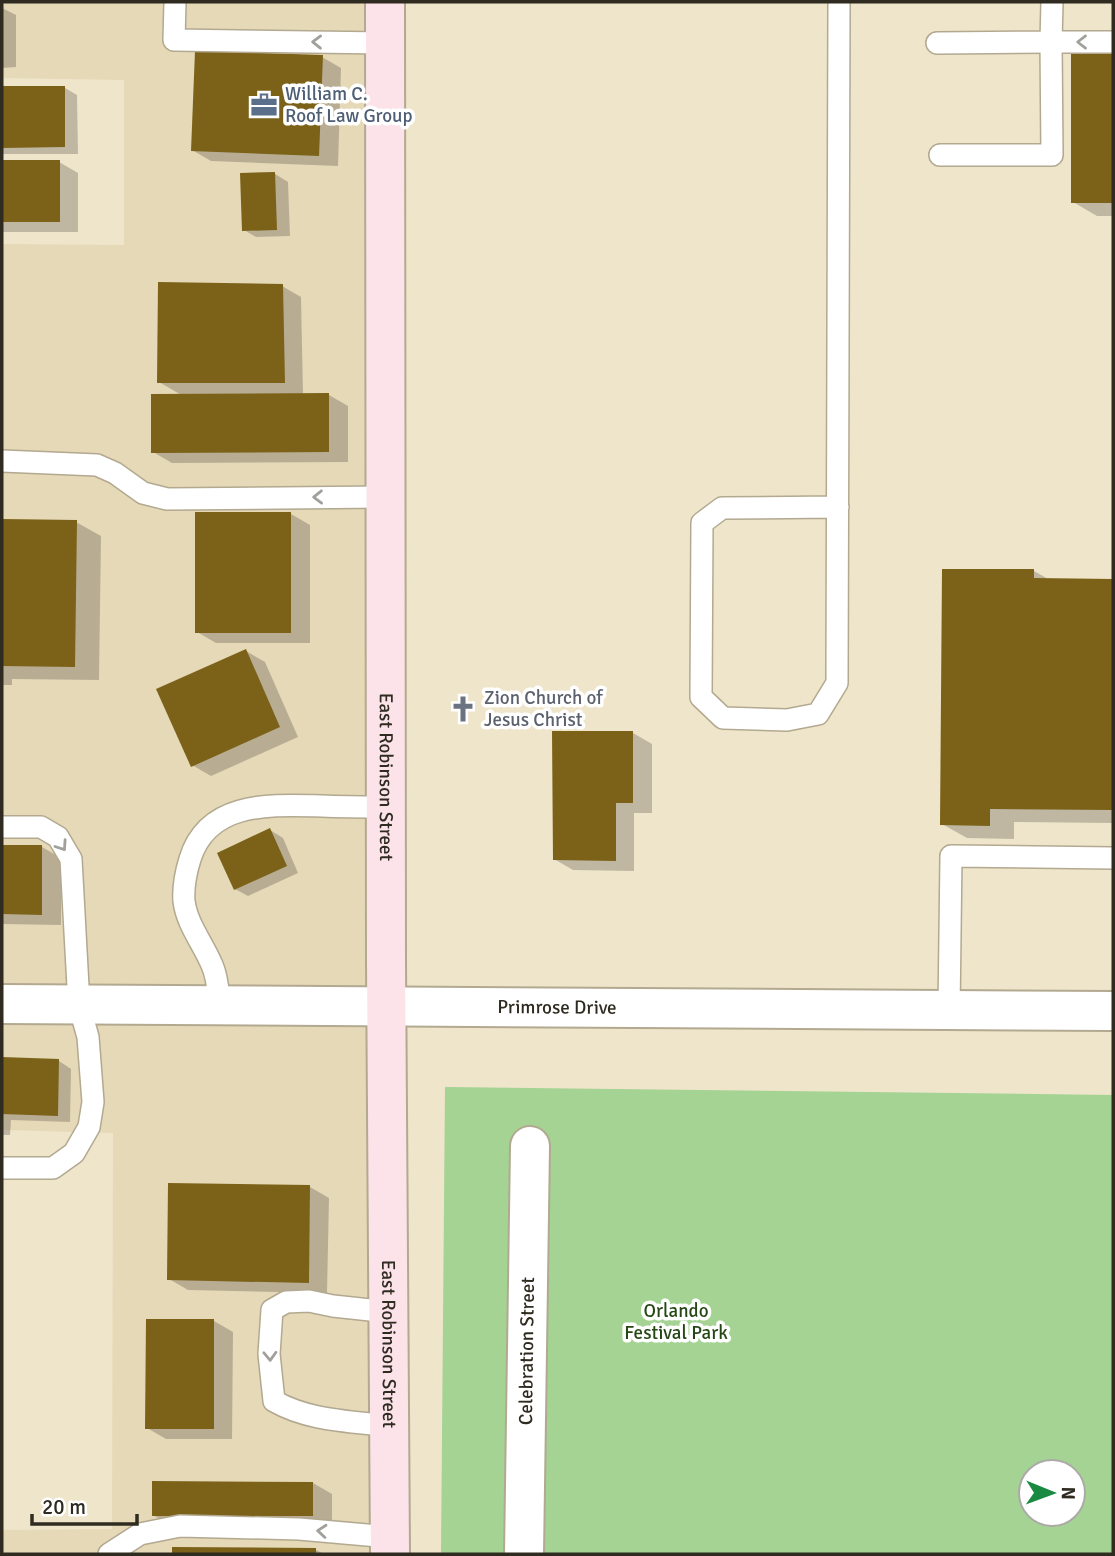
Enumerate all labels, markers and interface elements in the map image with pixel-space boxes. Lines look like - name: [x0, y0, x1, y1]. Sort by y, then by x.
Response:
- one-way arrow: [311, 34, 322, 49]
- one-way arrow: [1077, 34, 1087, 50]
- place label: William C. Roof Law Group: [285, 82, 413, 128]
- office icon: William C. Roof Law Group: [249, 90, 279, 120]
- one-way arrow: [312, 489, 322, 505]
- place label: Zion Church of Jesus Christ: [484, 686, 604, 732]
- street label: East Robinson Street: [374, 693, 398, 862]
- church icon: Zion Church of Jesus Christ: [448, 694, 478, 724]
- one-way arrow: [54, 838, 67, 851]
- street label: Primrose Drive: [497, 995, 617, 1020]
- street label: East Robinson Street: [376, 1260, 401, 1429]
- street label: Celebration Street: [514, 1276, 540, 1425]
- park label: Orlando Festival Park: [624, 1299, 728, 1345]
- one-way arrow: [263, 1350, 278, 1361]
- north arrow: [1017, 1458, 1087, 1528]
- scale bar: [32, 1482, 136, 1526]
- text: N: [1056, 1486, 1080, 1500]
- text: 20 m: [42, 1494, 86, 1520]
- one-way arrow: [316, 1523, 328, 1538]

